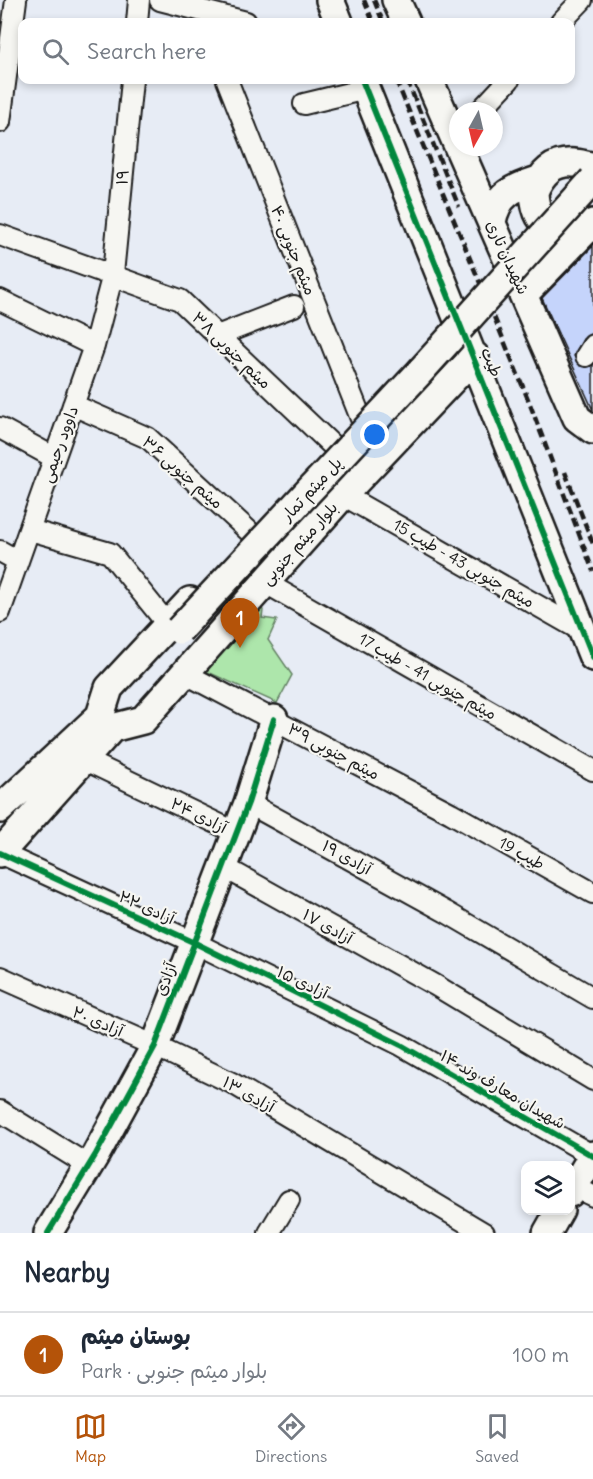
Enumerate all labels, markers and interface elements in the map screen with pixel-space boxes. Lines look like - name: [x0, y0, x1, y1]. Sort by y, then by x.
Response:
- search box: [18, 18, 575, 84]
- icon: search: [39, 35, 72, 68]
- text: Search here: [87, 37, 206, 65]
- north arrow: [449, 102, 503, 156]
- street label: ۱۹: [111, 168, 133, 186]
- street label: میثم جنوبی ۴۰: [264, 202, 321, 299]
- street label: شهیدان تاری: [482, 217, 534, 297]
- street label: میثم جنوبی ۳۸: [186, 307, 276, 395]
- street label: طیب: [477, 344, 507, 380]
- street label: داوود رحیمی: [36, 403, 83, 485]
- your location: [360, 420, 389, 449]
- street label: میثم جنوبی ۳۶: [136, 431, 228, 515]
- street label: پل میثم تمار: [276, 453, 348, 528]
- street label: بلوار میثم جنوبی: [256, 497, 344, 591]
- street label: میثم جنوبی 43 - طیب 15: [388, 514, 538, 614]
- pin: 1: [220, 598, 260, 648]
- street label: میثم جنوبی 41 - طیب 17: [354, 628, 501, 726]
- street label: میثم جنوبی ۳۹: [283, 718, 383, 786]
- street label: آزادی ۲۴: [167, 793, 232, 838]
- street label: طیب 19: [495, 832, 549, 874]
- street label: آزادی ۱۹: [319, 835, 376, 879]
- street label: آزادی ۲۲: [116, 886, 179, 929]
- street label: آزادی ۱۷: [299, 904, 358, 949]
- street label: آزادی: [150, 959, 181, 998]
- street label: آزادی ۱۵: [274, 961, 333, 1003]
- street label: آزادی ۲۰: [69, 1001, 128, 1041]
- street label: شهیدان معارف وند ۱۴: [437, 1045, 569, 1133]
- street label: آزادی ۱۳: [219, 1072, 280, 1117]
- map controls: [521, 1161, 575, 1215]
- button: layers: [521, 1161, 575, 1215]
- text: Nearby: [24, 1256, 110, 1289]
- text: بوستان میثم: [81, 1322, 191, 1350]
- text: 1: [40, 1342, 47, 1367]
- text: 100 m: [512, 1342, 569, 1367]
- text: Park · بلوار میثم جنوبی: [81, 1358, 267, 1383]
- tab: Map: [74, 1410, 107, 1466]
- tab: Directions: [255, 1410, 327, 1466]
- tab: Saved: [475, 1410, 519, 1466]

